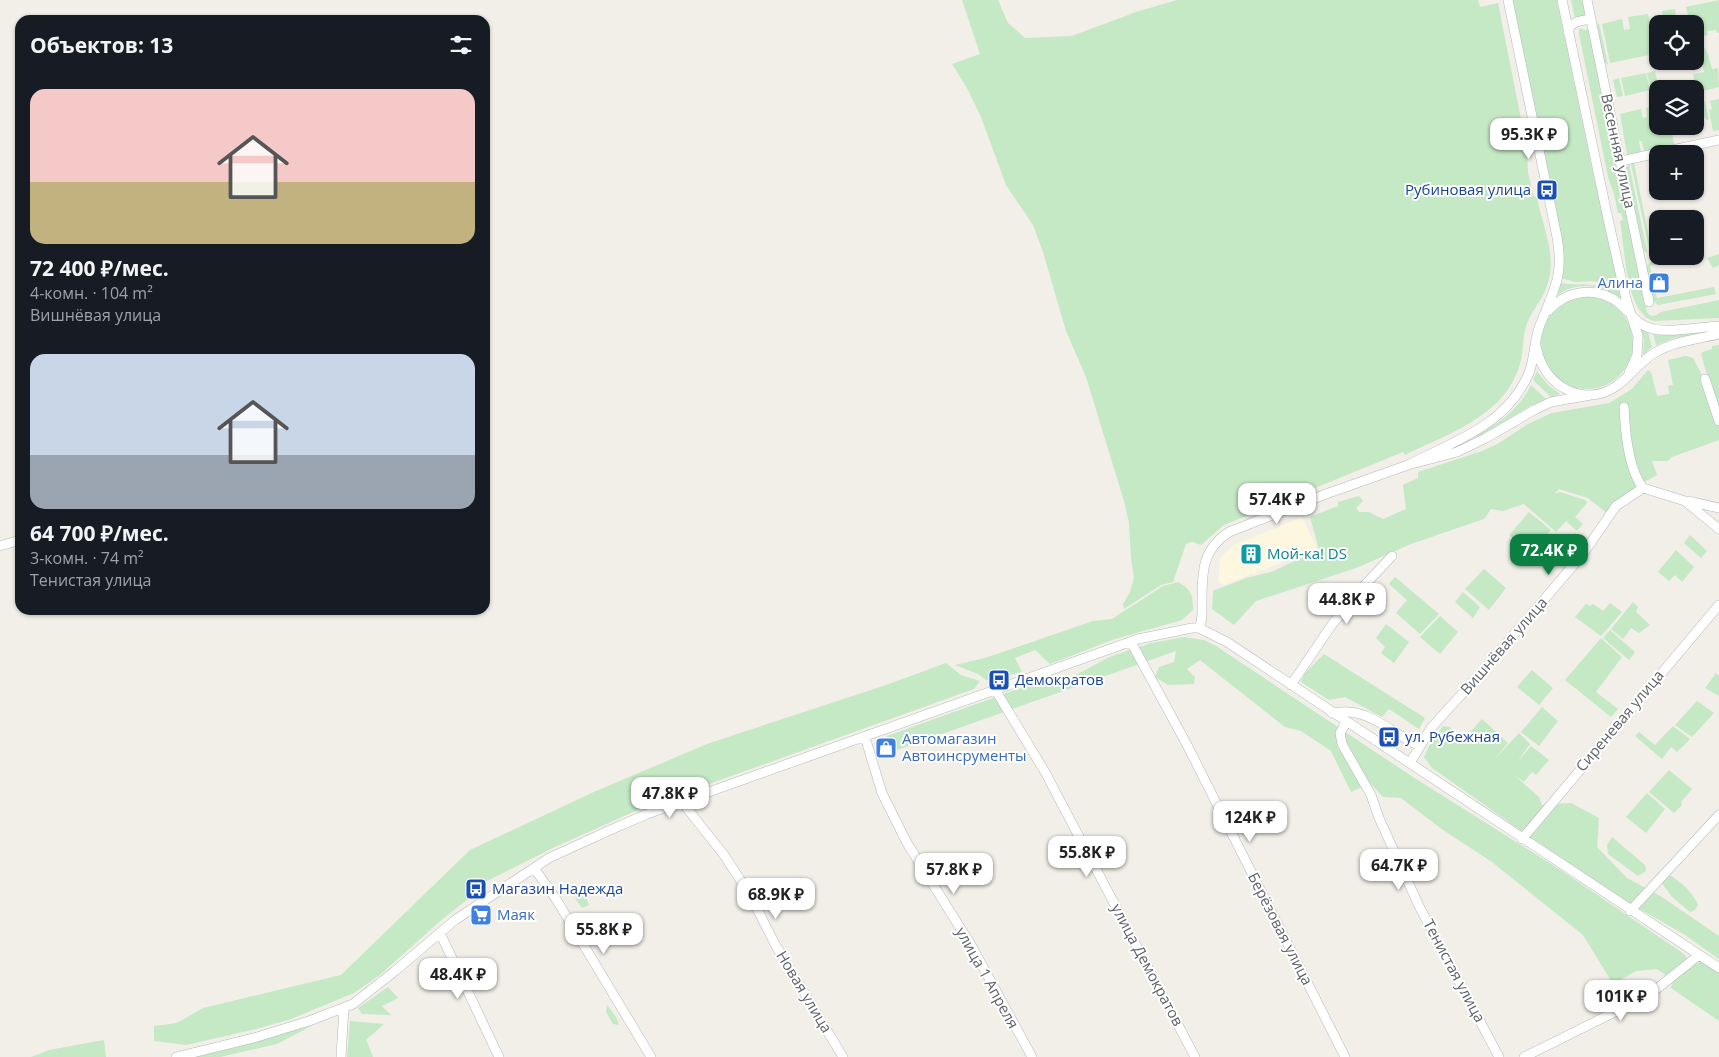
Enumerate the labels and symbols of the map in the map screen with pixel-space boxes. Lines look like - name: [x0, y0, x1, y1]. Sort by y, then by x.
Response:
- street label: Весенняя улица: [1597, 92, 1641, 210]
- pin: 95.3K ₽: [1483, 118, 1575, 160]
- bus stop icon: Рубиновая улица: [1535, 178, 1559, 202]
- place label: Рубиновая улица: [1405, 179, 1531, 199]
- shop icon: Алина: [1647, 271, 1671, 295]
- place label: Алина: [1598, 272, 1643, 292]
- pin: 57.4K ₽: [1231, 482, 1323, 525]
- pin: 72.4K ₽: [1503, 534, 1595, 576]
- building icon: Мой-ка! DS: [1239, 542, 1263, 566]
- place label: Мой-ка! DS: [1267, 543, 1347, 563]
- pin: 44.8K ₽: [1301, 582, 1393, 625]
- street label: Вишнёвая улица: [1455, 592, 1551, 698]
- street label: Сиреневая улица: [1571, 665, 1668, 775]
- bus stop icon: Демократов: [987, 668, 1011, 692]
- place label: Демократов: [1015, 669, 1104, 689]
- bus stop icon: ул. Рубежная: [1377, 725, 1401, 749]
- place label: ул. Рубежная: [1405, 726, 1500, 746]
- place label: Автомагазин Автоинсрументы: [902, 728, 1027, 765]
- shop icon: Автомагазин Автоинсрументы: [874, 736, 898, 760]
- pin: 47.8K ₽: [624, 776, 716, 819]
- pin: 124K ₽: [1209, 800, 1291, 843]
- pin: 55.8K ₽: [1041, 836, 1133, 878]
- pin: 64.7K ₽: [1353, 848, 1445, 891]
- pin: 57.8K ₽: [908, 852, 1000, 895]
- street label: Берёзовая улица: [1244, 869, 1318, 988]
- bus stop icon: Магазин Надежда: [464, 877, 488, 901]
- place label: Магазин Надежда: [492, 878, 623, 898]
- pin: 68.9K ₽: [730, 878, 822, 920]
- street label: улица Демократов: [1107, 900, 1189, 1029]
- supermarket icon: Маяк: [469, 903, 493, 927]
- place label: Маяк: [497, 904, 535, 924]
- pin: 55.8K ₽: [558, 912, 650, 955]
- street label: Тенистая улица: [1419, 916, 1490, 1025]
- street label: улица 1 Апреля: [952, 923, 1024, 1032]
- street label: Новая улица: [772, 947, 837, 1036]
- pin: 48.4K ₽: [412, 958, 504, 1000]
- pin: 101K ₽: [1580, 980, 1662, 1022]

